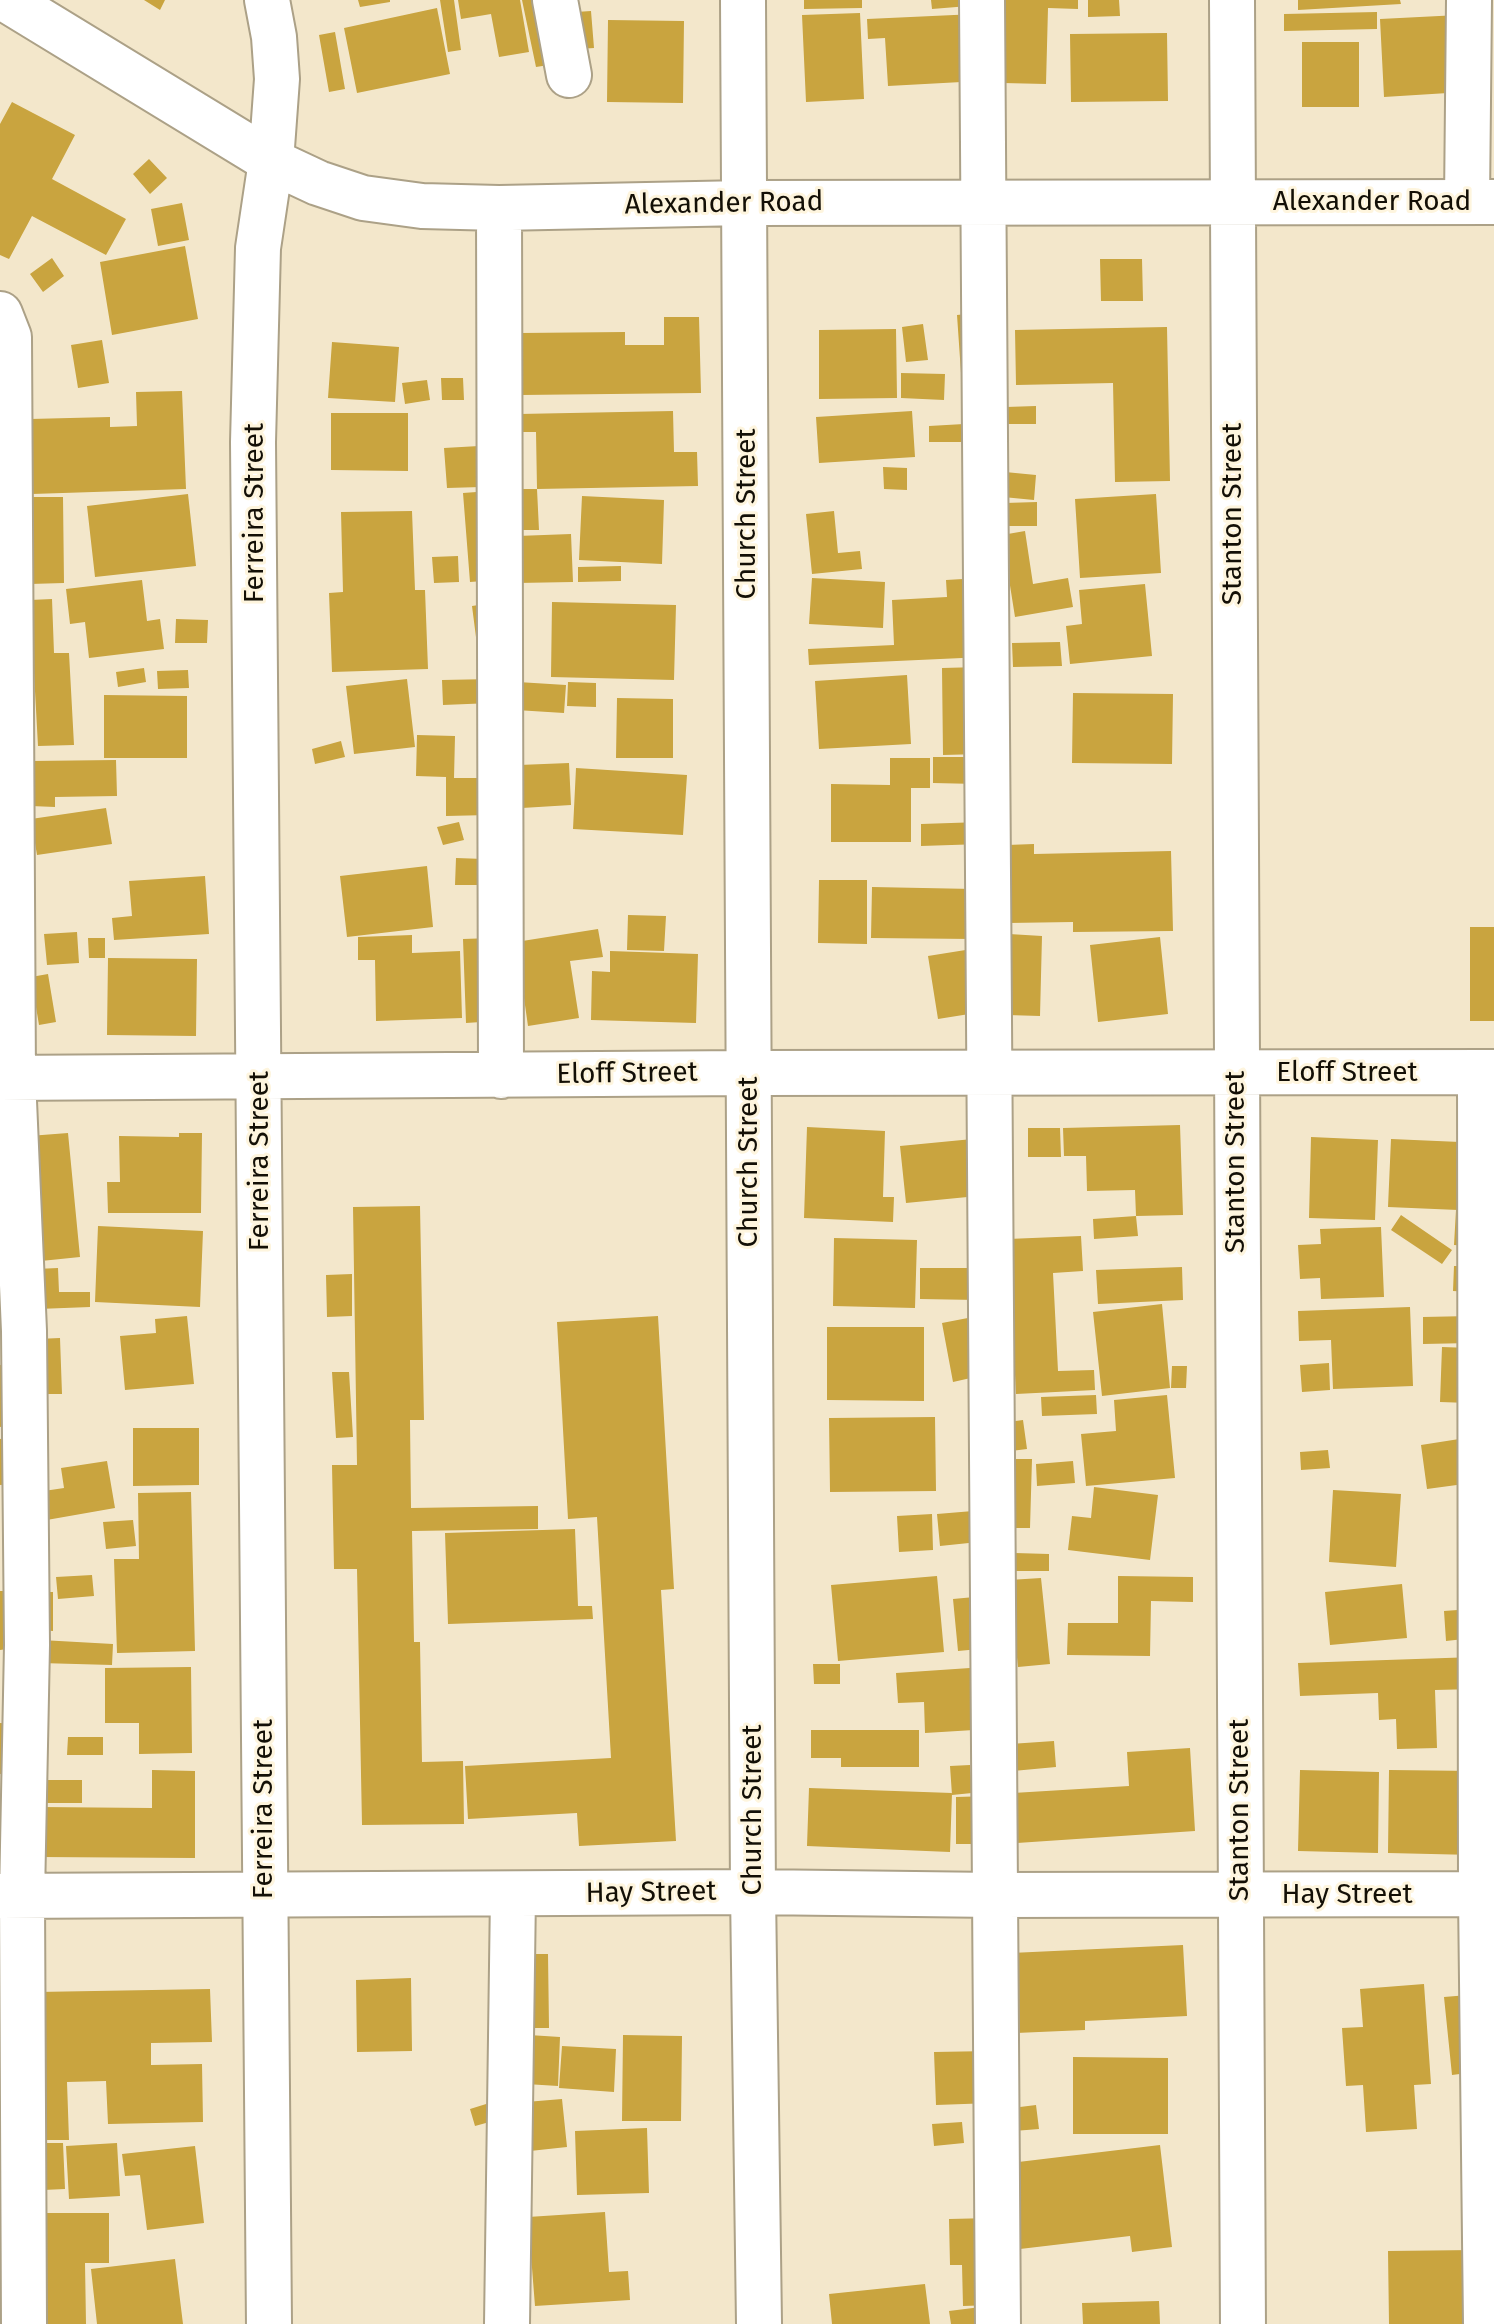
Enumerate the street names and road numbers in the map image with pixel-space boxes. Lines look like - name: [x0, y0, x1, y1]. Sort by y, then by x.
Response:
- street label: Alexander Road: [624, 185, 824, 223]
- street label: Alexander Road: [1273, 185, 1471, 219]
- street label: Ferreira Street: [238, 423, 272, 603]
- street label: Stanton Street: [1216, 423, 1250, 605]
- street label: Church Street: [730, 428, 764, 600]
- street label: Eloff Street: [556, 1056, 698, 1092]
- street label: Eloff Street: [1276, 1056, 1418, 1090]
- street label: Ferreira Street: [243, 1071, 277, 1251]
- street label: Stanton Street: [1219, 1071, 1253, 1253]
- street label: Church Street: [732, 1076, 766, 1248]
- street label: Ferreira Street: [247, 1719, 281, 1899]
- street label: Stanton Street: [1223, 1719, 1257, 1901]
- street label: Church Street: [736, 1724, 770, 1896]
- street label: Hay Street: [585, 1875, 717, 1911]
- street label: Hay Street: [1281, 1878, 1413, 1912]

